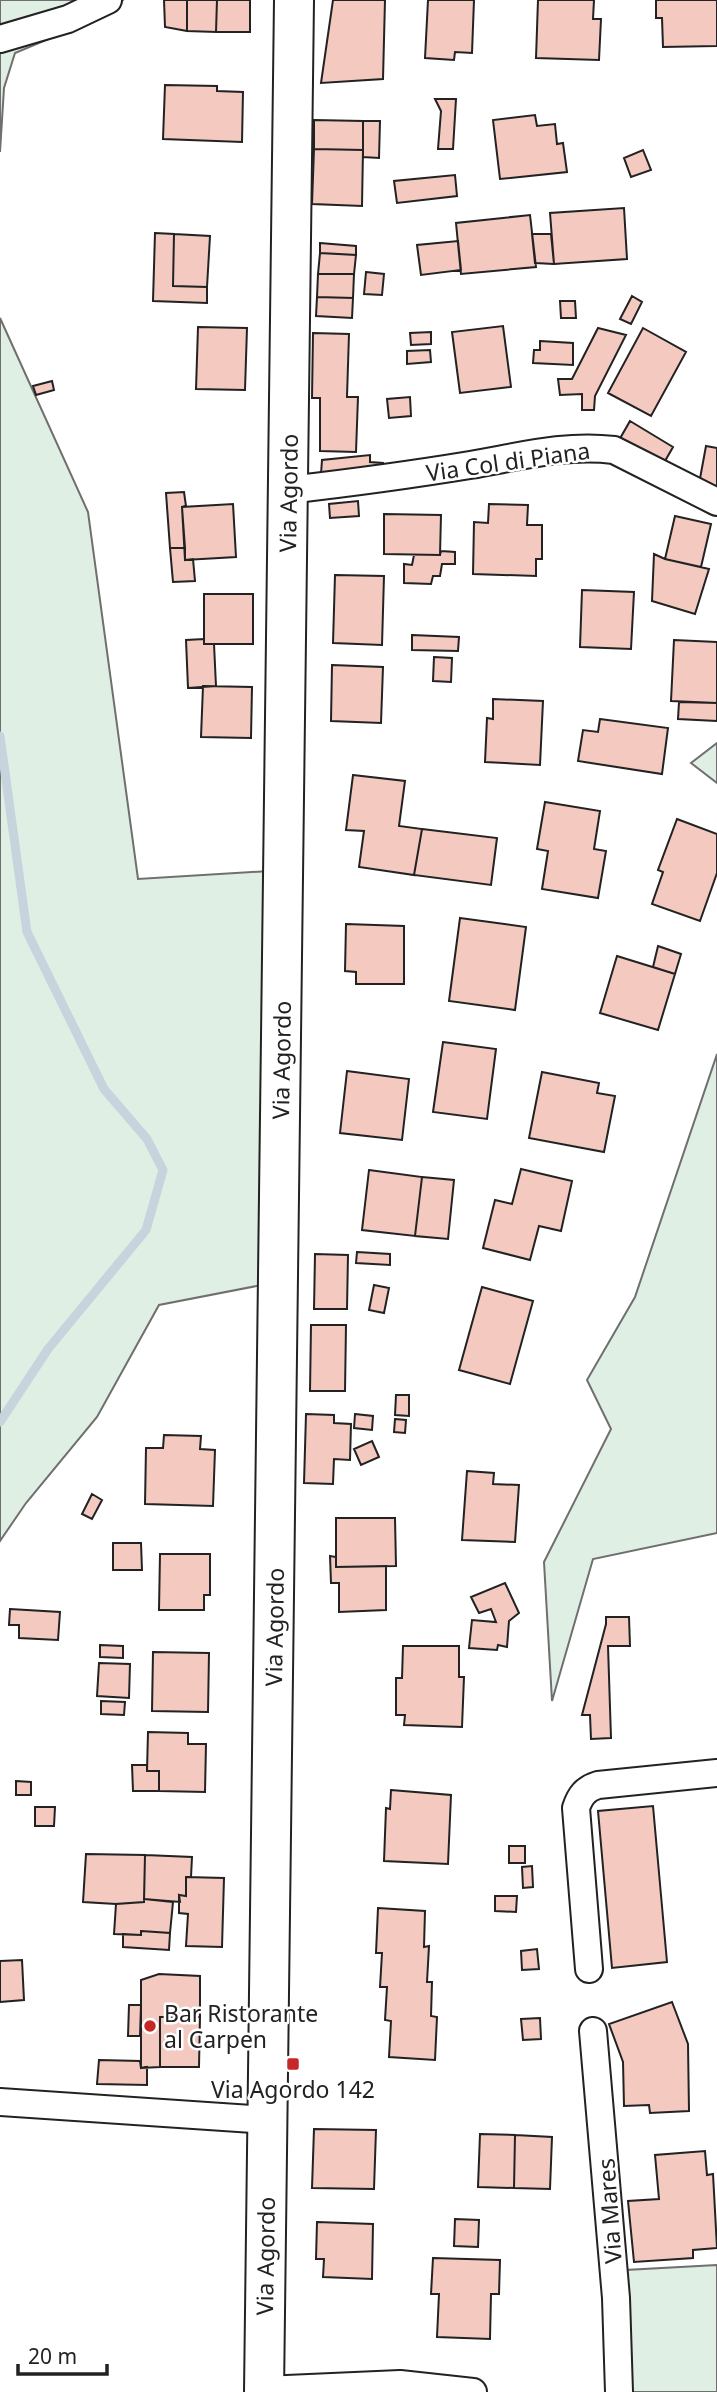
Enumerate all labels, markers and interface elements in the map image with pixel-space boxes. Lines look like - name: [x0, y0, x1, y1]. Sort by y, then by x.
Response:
- street label: Via Agordo: [271, 433, 305, 553]
- street label: Via Col di Piana: [424, 434, 592, 488]
- street label: Via Agordo: [264, 1000, 298, 1120]
- street label: Via Agordo: [257, 1567, 291, 1687]
- place label: Bar Ristorante al Carpen: [164, 1997, 318, 2055]
- marker: Bar Ristorante al Carpen: [142, 2018, 158, 2034]
- marker: Via Agordo 142: [285, 2056, 301, 2072]
- place label: Via Agordo 142: [211, 2073, 375, 2105]
- street label: Via Mares: [589, 2157, 629, 2265]
- street label: Via Agordo: [248, 2196, 282, 2316]
- scale bar: [18, 2332, 107, 2376]
- text: 20 m: [28, 2342, 77, 2370]

